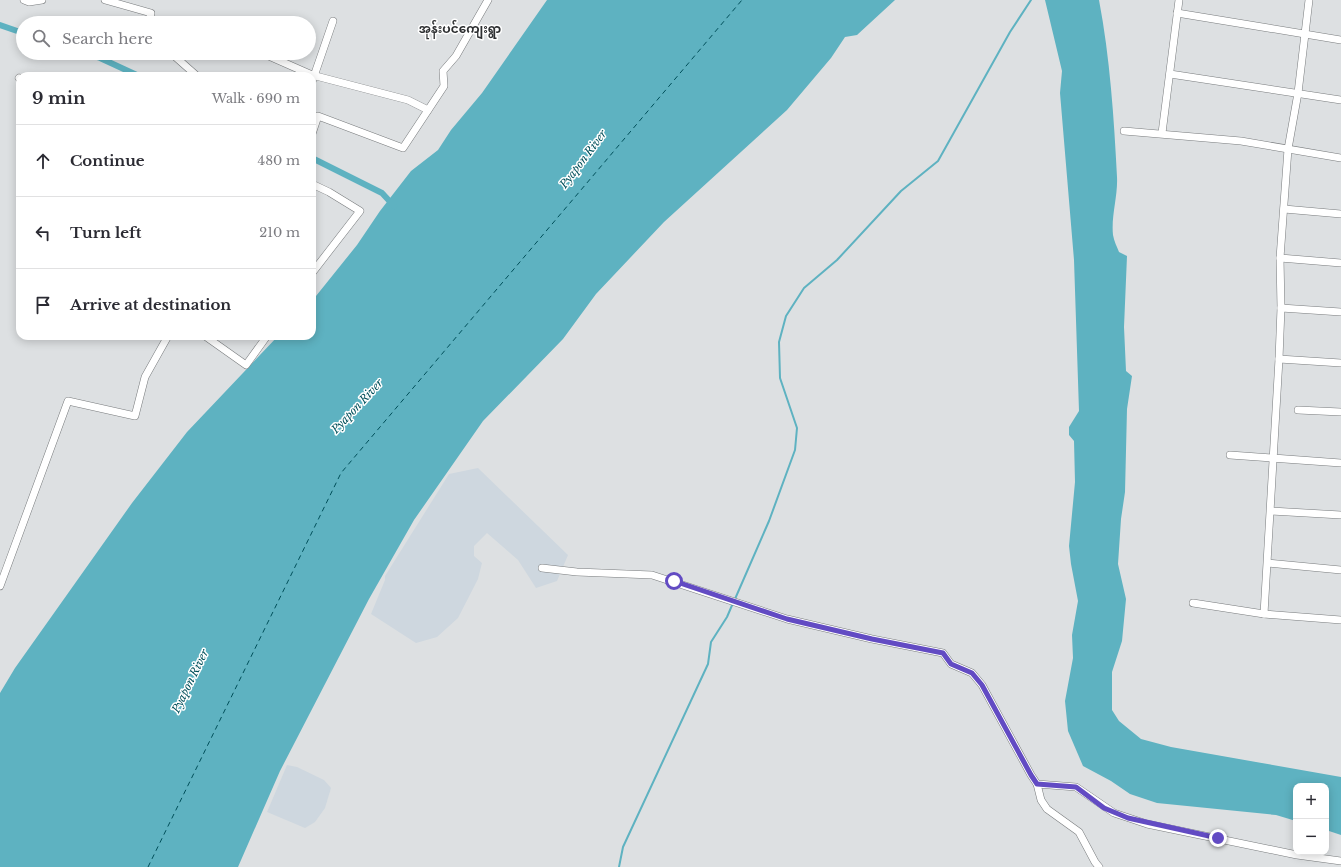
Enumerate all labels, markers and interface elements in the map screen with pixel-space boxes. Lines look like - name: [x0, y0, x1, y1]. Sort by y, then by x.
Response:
- search box: [16, 16, 316, 60]
- district label: အုန်းပင်ကျေးရွာ: [419, 19, 501, 40]
- icon: search: [30, 27, 52, 49]
- text: Search here: [62, 29, 153, 48]
- text: 9 min: [32, 88, 85, 109]
- text: Walk · 690 m: [212, 90, 300, 107]
- water label: Pyapon River: [556, 126, 610, 192]
- icon: ahead: [32, 150, 54, 172]
- text: Continue: [70, 151, 145, 170]
- text: 480 m: [258, 152, 300, 169]
- icon: left: [32, 222, 54, 244]
- text: Turn left: [70, 223, 141, 242]
- text: 210 m: [259, 224, 300, 241]
- icon: arrive: [32, 294, 54, 316]
- text: Arrive at destination: [70, 295, 231, 314]
- water label: Pyapon River: [328, 375, 386, 437]
- route start: [665, 572, 683, 590]
- water label: Pyapon River: [168, 646, 212, 716]
- map controls: [1293, 783, 1329, 855]
- button: +: [1293, 783, 1329, 819]
- button: −: [1293, 819, 1329, 855]
- route end: [1209, 829, 1227, 847]

